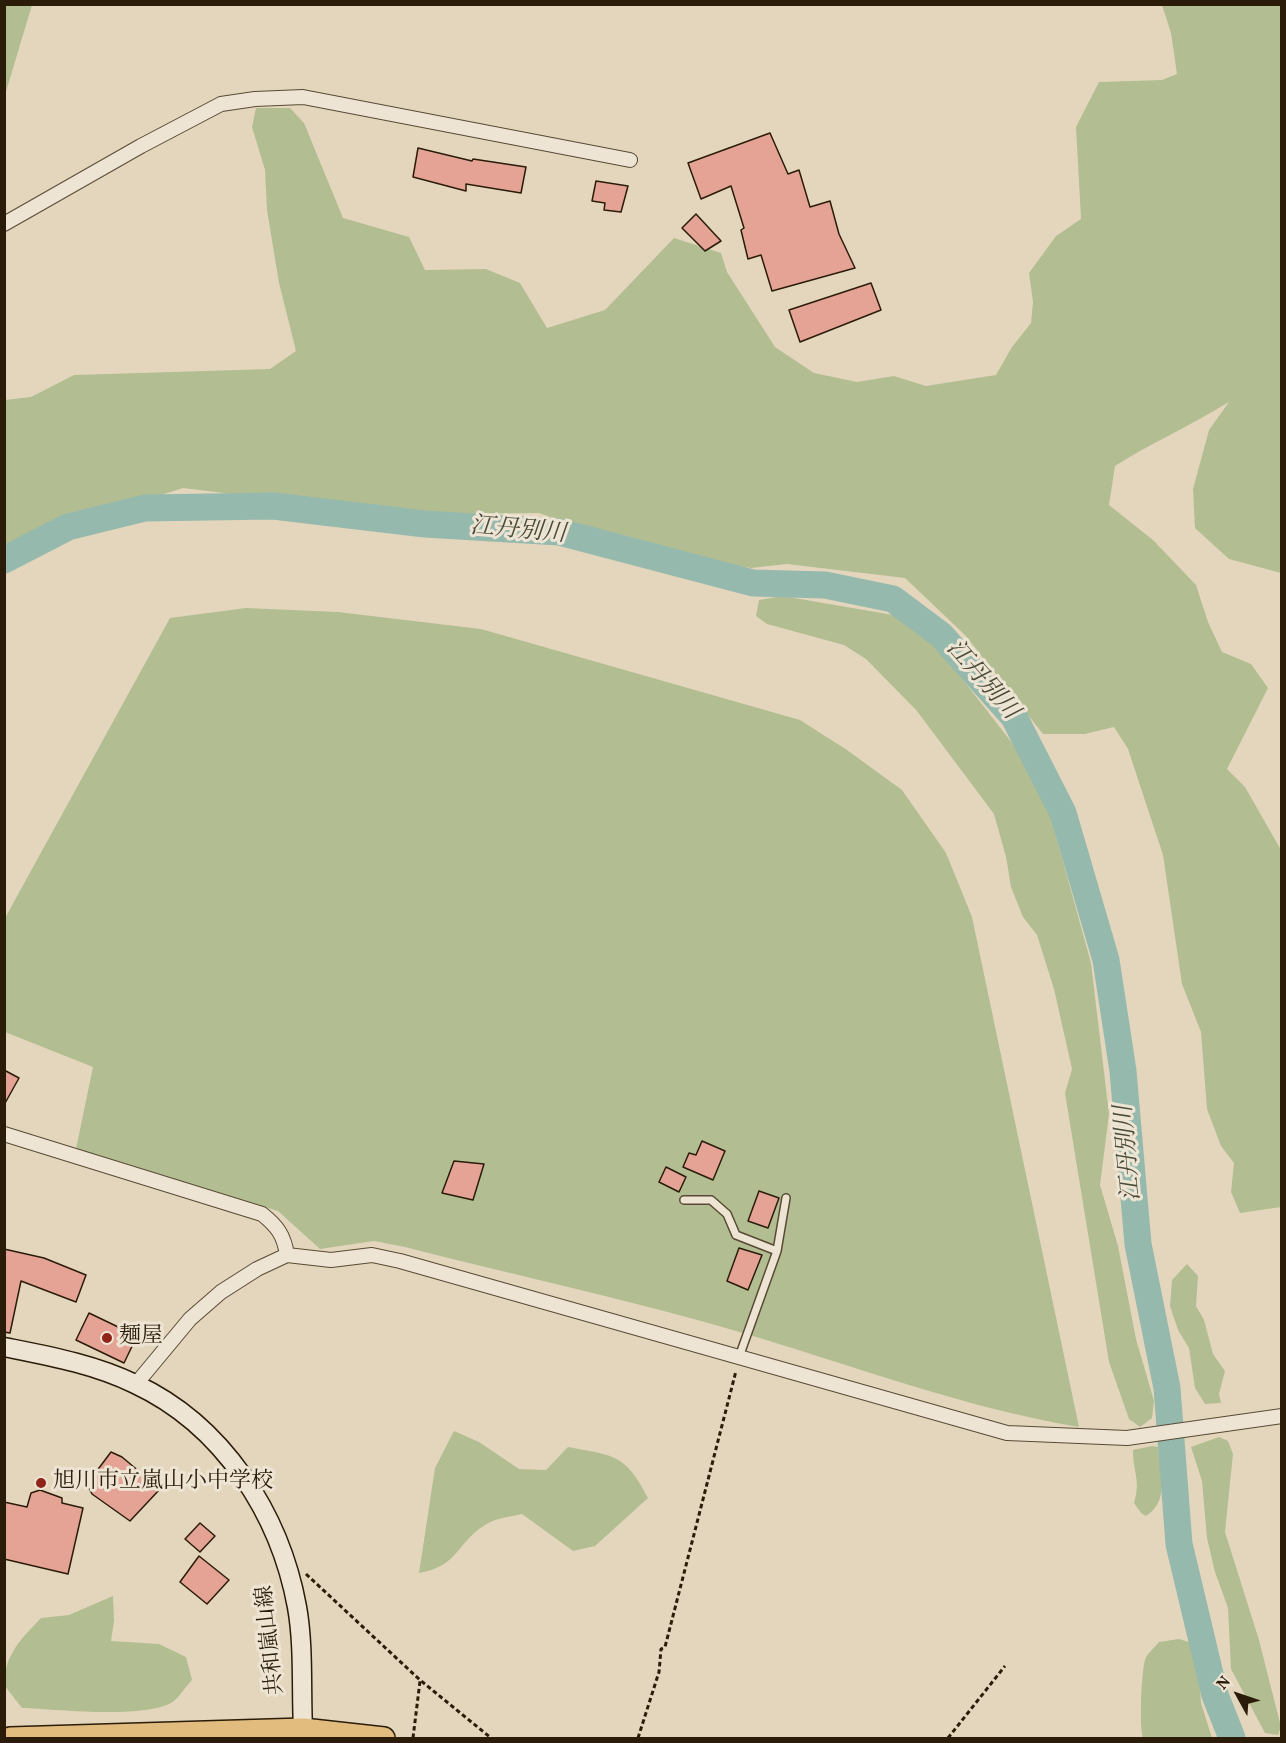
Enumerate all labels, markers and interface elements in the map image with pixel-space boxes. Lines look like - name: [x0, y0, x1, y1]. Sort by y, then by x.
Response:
- water label: 江丹別川: [469, 513, 567, 551]
- water label: 江丹別川: [939, 635, 1023, 727]
- water label: 江丹別川: [1111, 1104, 1149, 1202]
- place label: 麺屋: [119, 1325, 163, 1351]
- marker: 麺屋: [100, 1331, 114, 1345]
- place label: 旭川市立嵐山小中学校: [53, 1470, 273, 1496]
- marker: 旭川市立嵐山小中学校: [34, 1476, 48, 1490]
- street label: 共和嵐山線: [253, 1584, 291, 1696]
- north arrow: [1208, 1665, 1268, 1725]
- text: N: [1212, 1672, 1236, 1695]

